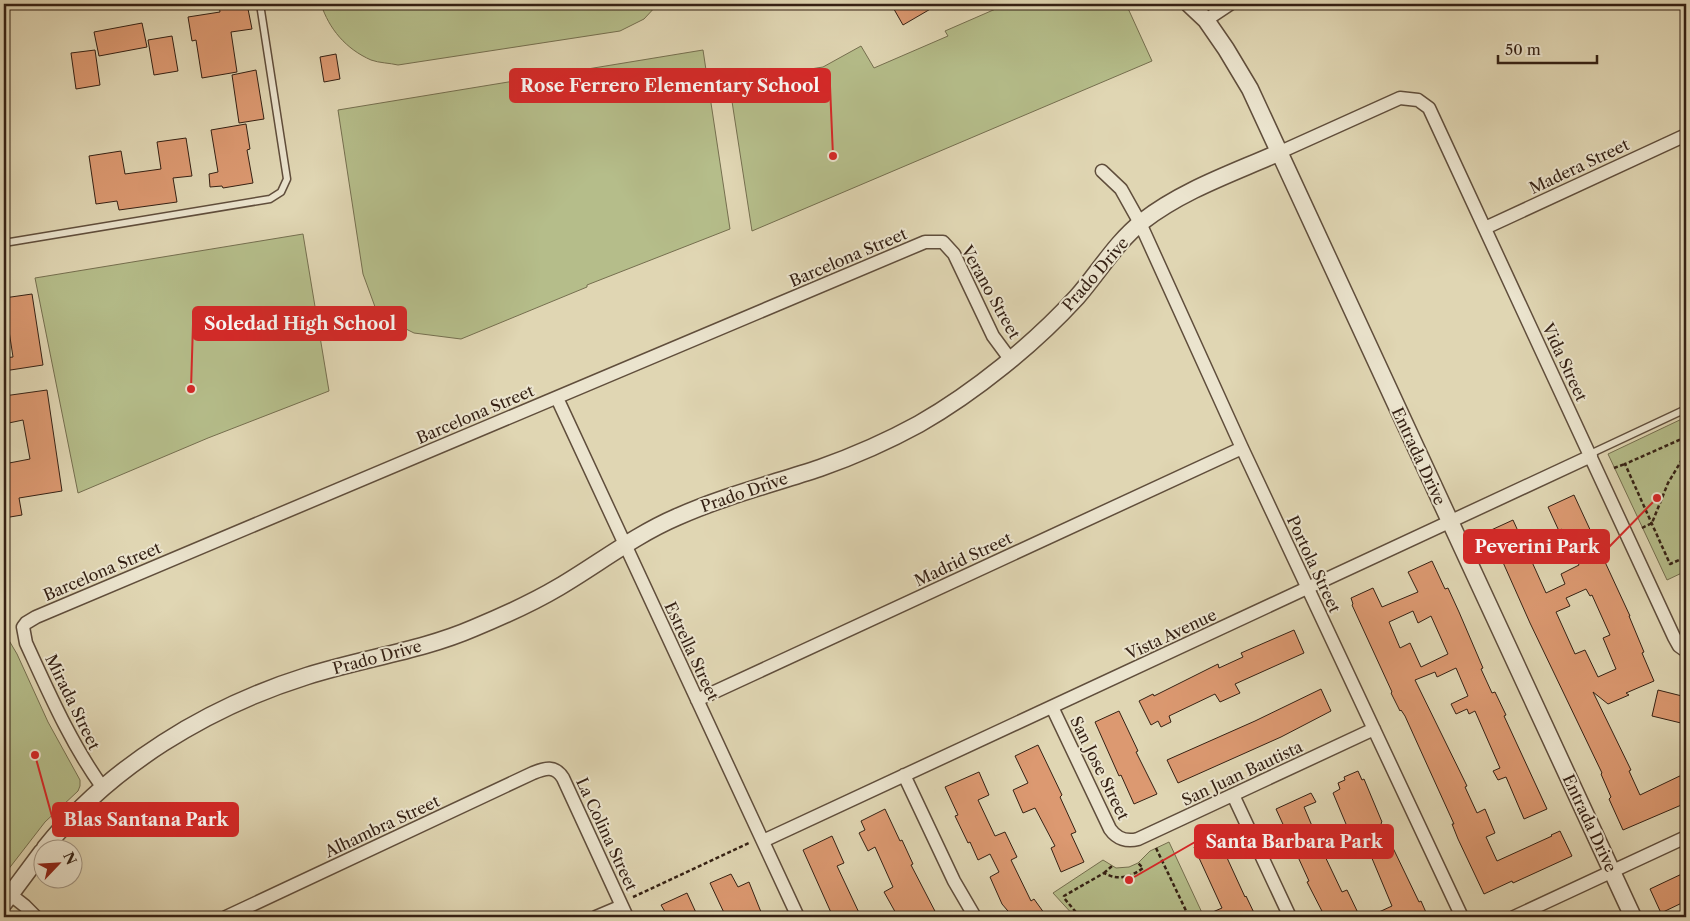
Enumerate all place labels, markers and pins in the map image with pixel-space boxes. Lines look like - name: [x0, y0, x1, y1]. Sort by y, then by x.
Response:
- callout: Rose Ferrero Elementary School: [510, 69, 830, 102]
- callout: Soledad High School: [193, 307, 406, 340]
- callout: Peverini Park: [1464, 530, 1609, 563]
- callout: Blas Santana Park: [53, 803, 238, 836]
- callout: Santa Barbara Park: [1195, 825, 1393, 858]

